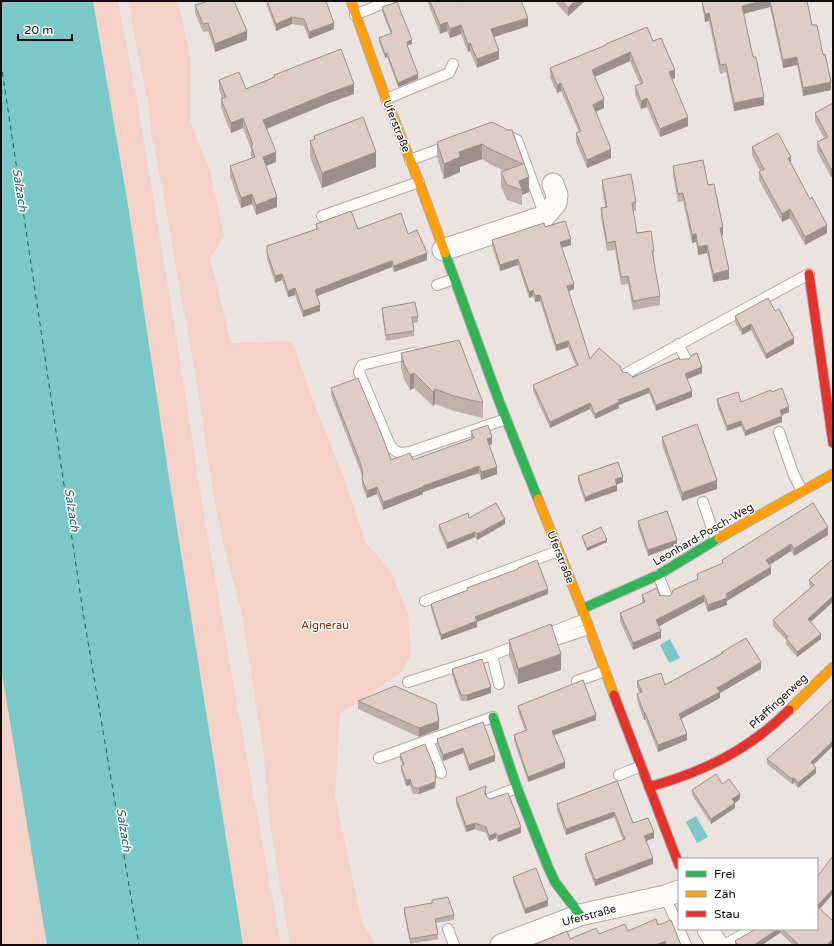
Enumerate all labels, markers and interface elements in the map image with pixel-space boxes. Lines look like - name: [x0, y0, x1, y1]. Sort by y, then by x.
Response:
- scale bar: [18, 16, 72, 42]
- text: 20 m: [24, 23, 53, 37]
- street label: Uferstraße: [380, 98, 413, 154]
- water label: Salzach: [10, 167, 30, 213]
- water label: Salzach: [62, 487, 82, 533]
- street label: Leonhard-Posch-Weg: [651, 500, 756, 568]
- street label: Uferstraße: [544, 529, 577, 585]
- park label: Aignerau: [301, 619, 349, 632]
- street label: Pfaffingerweg: [747, 671, 810, 732]
- water label: Salzach: [114, 807, 134, 853]
- legend: [678, 858, 818, 930]
- text: Frei: [714, 867, 735, 881]
- text: Zäh: [714, 887, 736, 901]
- street label: Uferstraße: [561, 902, 618, 929]
- text: Stau: [714, 907, 740, 921]

